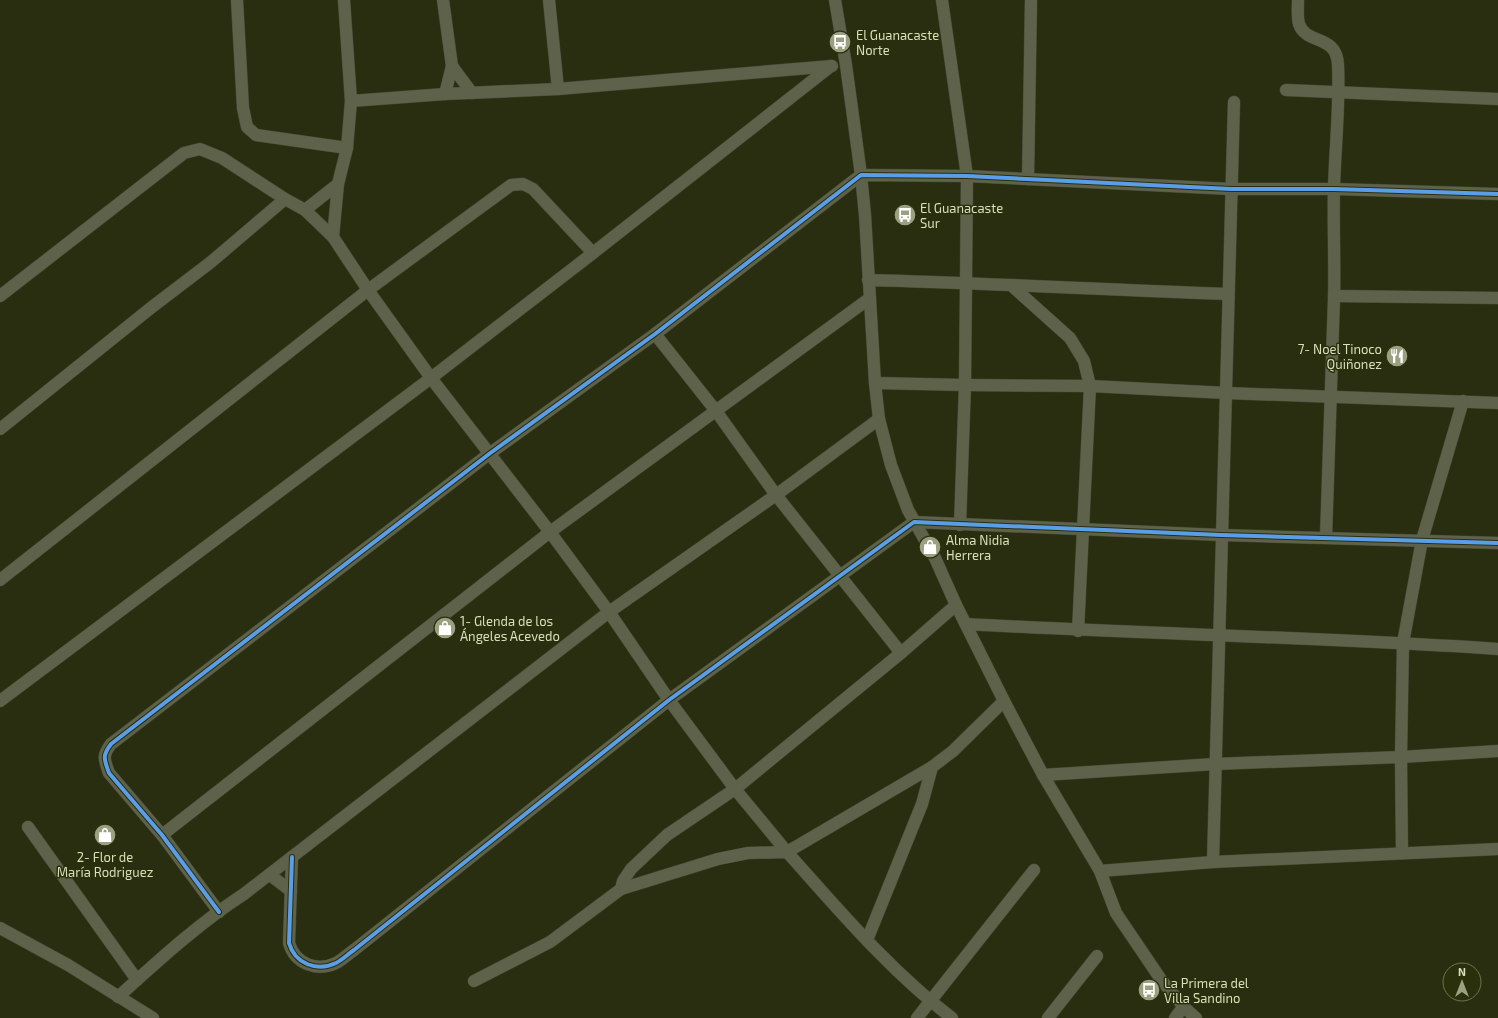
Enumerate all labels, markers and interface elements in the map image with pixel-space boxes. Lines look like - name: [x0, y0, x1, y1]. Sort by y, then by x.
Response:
- place label: El Guanacaste Norte: [856, 27, 939, 58]
- bus stop icon: El Guanacaste Norte: [827, 29, 853, 55]
- place label: El Guanacaste Sur: [920, 200, 1003, 231]
- bus stop icon: El Guanacaste Sur: [892, 202, 918, 228]
- place label: 7- Noel Tinoco Quiñonez: [1298, 341, 1382, 372]
- restaurant icon: 7- Noel Tinoco Quiñonez: [1384, 343, 1410, 369]
- place label: Alma Nidia Herrera: [946, 532, 1010, 563]
- shop icon: Alma Nidia Herrera: [917, 534, 943, 560]
- place label: 1- Glenda de los Ángeles Acevedo: [460, 613, 560, 644]
- shop icon: 1- Glenda de los Ángeles Acevedo: [432, 615, 458, 641]
- shop icon: 2- Flor de María Rodriguez: [92, 822, 118, 848]
- place label: 2- Flor de María Rodriguez: [57, 849, 153, 880]
- north arrow: [1442, 962, 1482, 1002]
- text: N: [1458, 965, 1466, 978]
- place label: La Primera del Villa Sandino: [1164, 975, 1249, 1006]
- bus stop icon: La Primera del Villa Sandino: [1136, 977, 1162, 1003]

